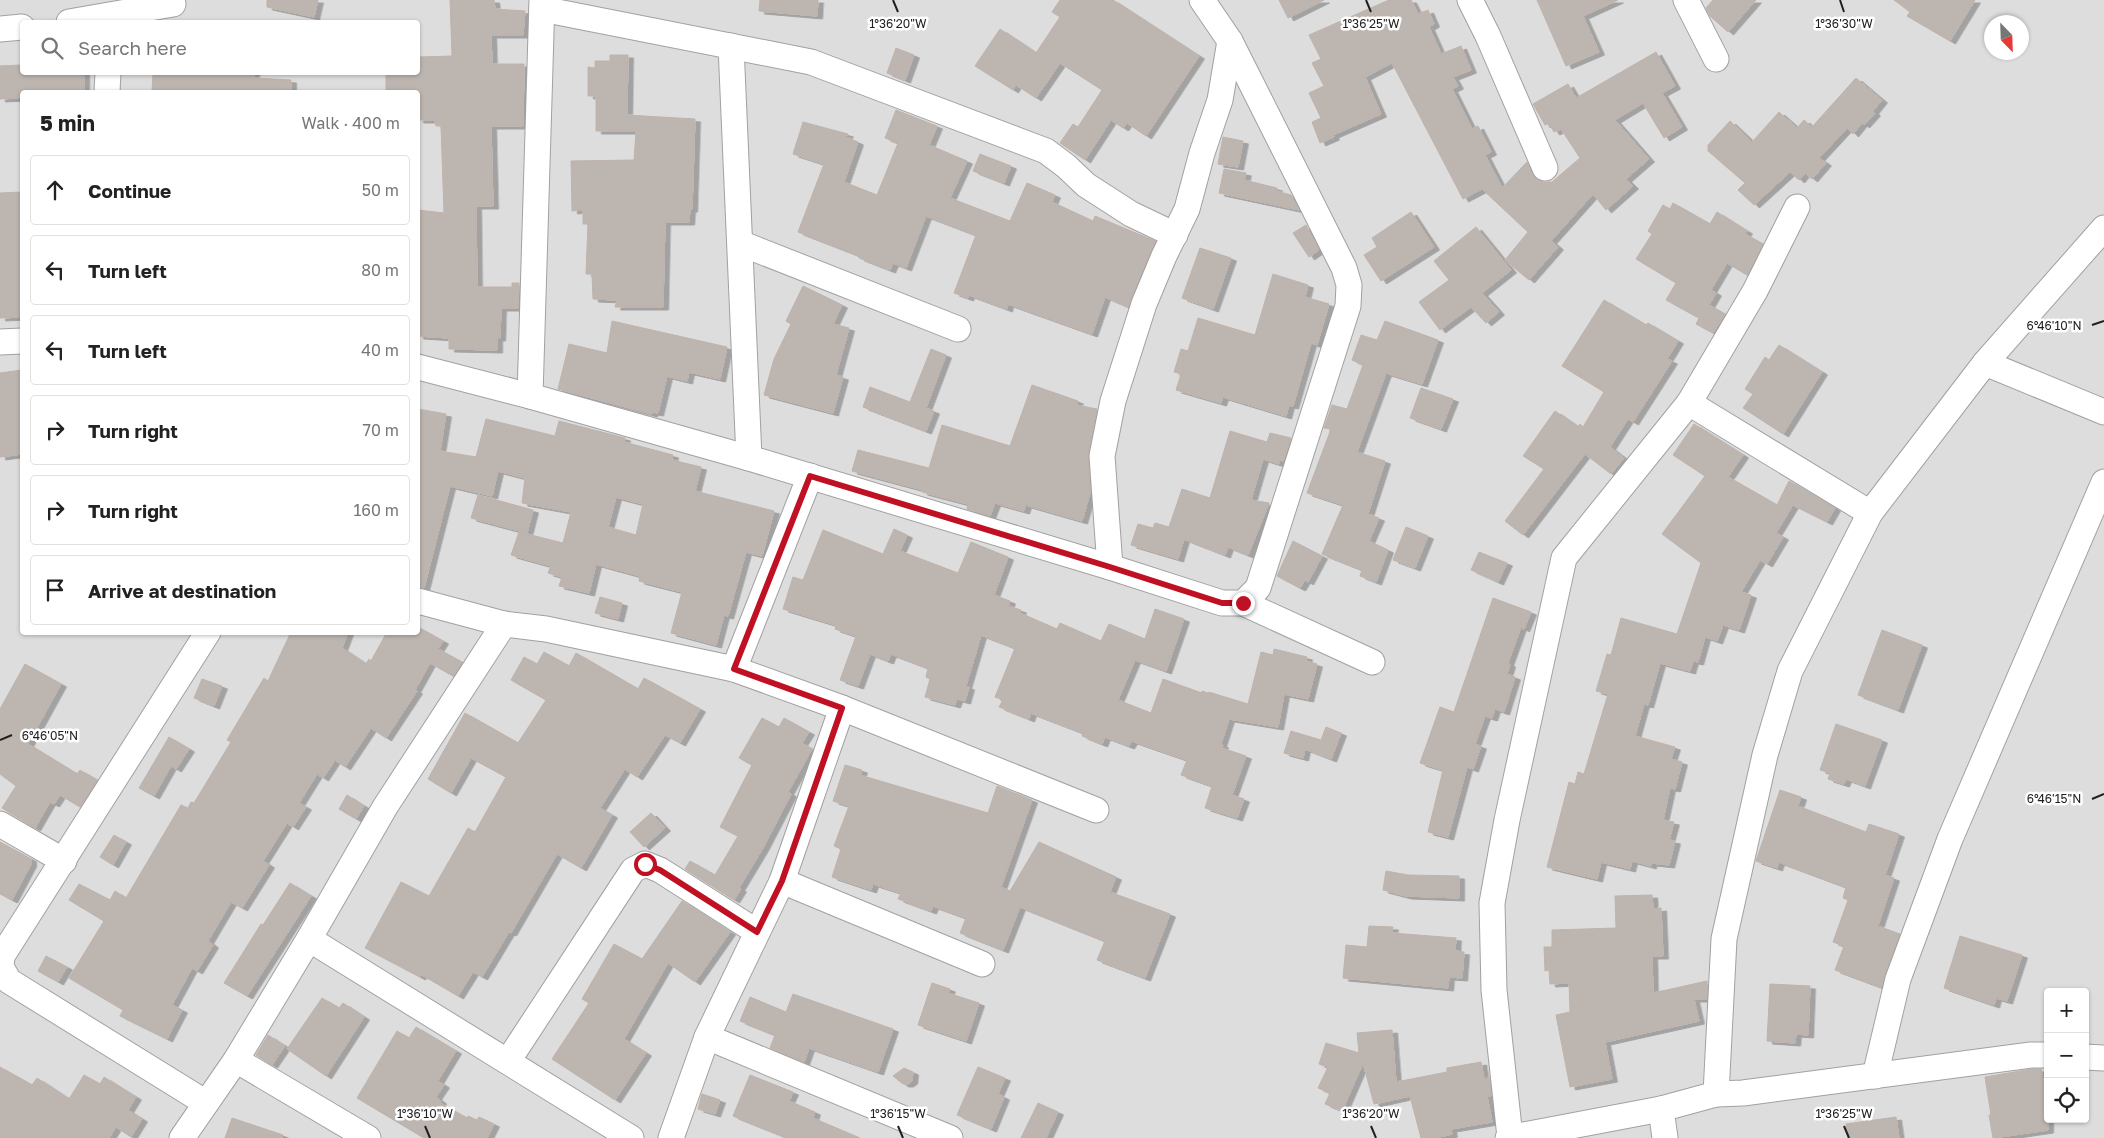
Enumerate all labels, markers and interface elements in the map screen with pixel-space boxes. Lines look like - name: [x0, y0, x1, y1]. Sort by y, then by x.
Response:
- north arrow: [1984, 15, 2029, 60]
- text: 1°36'20"W: [869, 16, 927, 31]
- text: 1°36'25"W: [1343, 16, 1400, 31]
- text: 1°36'30"W: [1815, 16, 1873, 31]
- search box: [20, 20, 420, 75]
- icon: search: [38, 34, 66, 62]
- text: Search here: [78, 36, 187, 59]
- text: 5 min: [40, 110, 95, 136]
- text: Walk · 400 m: [302, 113, 400, 133]
- icon: ahead: [41, 176, 69, 204]
- text: Continue: [88, 179, 171, 202]
- text: 50 m: [362, 180, 399, 200]
- icon: left: [41, 256, 69, 284]
- text: Turn left: [88, 259, 167, 282]
- text: 80 m: [361, 260, 399, 280]
- text: 6°46'10"N: [2026, 318, 2082, 333]
- icon: left: [41, 336, 69, 364]
- text: Turn left: [88, 339, 167, 362]
- text: 40 m: [361, 340, 399, 360]
- icon: right: [41, 416, 69, 444]
- text: Turn right: [88, 419, 178, 442]
- text: 70 m: [362, 420, 399, 440]
- icon: right: [41, 496, 69, 524]
- text: Turn right: [88, 499, 178, 522]
- text: 160 m: [353, 500, 399, 520]
- icon: arrive: [41, 576, 69, 604]
- text: Arrive at destination: [88, 579, 276, 602]
- route end: [1232, 592, 1255, 615]
- text: 6°46'05"N: [22, 728, 78, 743]
- text: 6°46'15"N: [2027, 791, 2081, 806]
- route start: [634, 853, 657, 876]
- map controls: [2044, 988, 2089, 1123]
- button: +: [2044, 988, 2089, 1033]
- button: −: [2044, 1033, 2089, 1078]
- button: locate: [2044, 1078, 2089, 1123]
- text: 1°36'10"W: [397, 1106, 454, 1121]
- text: 1°36'15"W: [870, 1106, 926, 1121]
- text: 1°36'20"W: [1342, 1106, 1400, 1121]
- text: 1°36'25"W: [1816, 1106, 1873, 1121]

